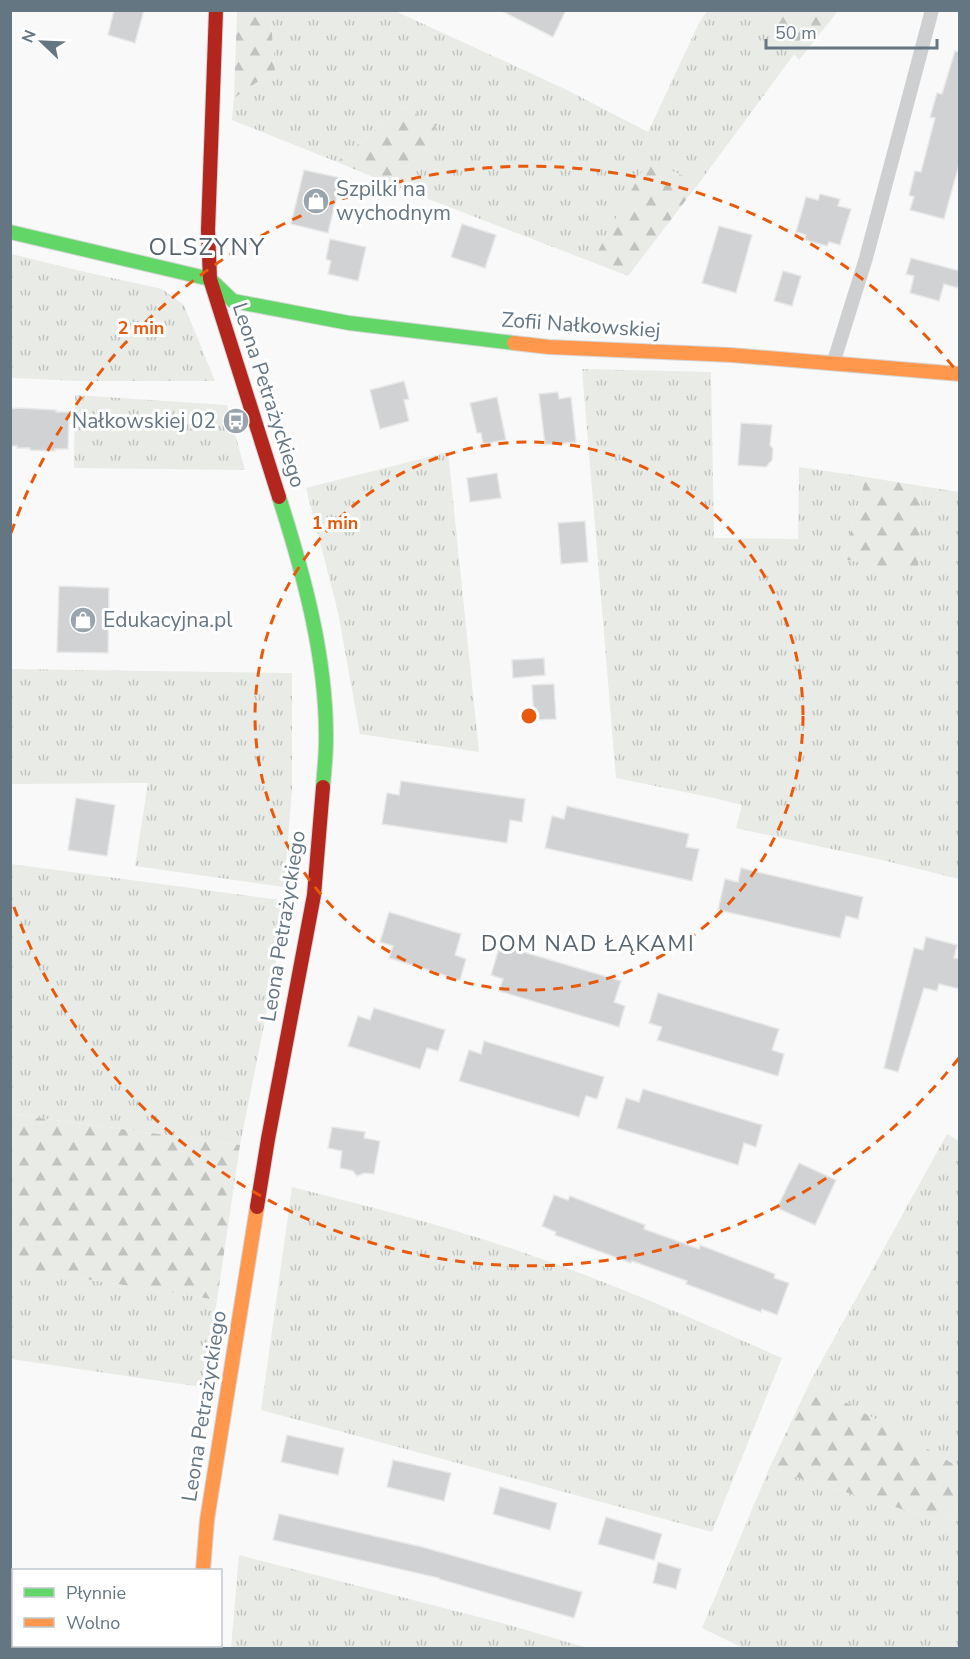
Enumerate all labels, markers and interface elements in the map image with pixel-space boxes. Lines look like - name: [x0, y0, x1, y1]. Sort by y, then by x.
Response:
- north arrow: [12, 12, 72, 72]
- scale bar: [766, 12, 937, 50]
- text: 50 m: [775, 21, 817, 45]
- text: N: [17, 27, 42, 46]
- place label: Szpilki na wychodnym: [336, 175, 451, 227]
- shop icon: Szpilki na wychodnym: [301, 186, 331, 216]
- district label: OLSZYNY: [148, 231, 266, 263]
- street label: Leona Petrażyckiego: [226, 299, 312, 491]
- street label: Zofii Nałkowskiej: [501, 305, 661, 345]
- text: 2 min: [118, 316, 164, 340]
- bus stop icon: Nałkowskiej 02: [221, 406, 251, 436]
- place label: Nałkowskiej 02: [72, 407, 216, 435]
- text: 1 min: [312, 511, 358, 535]
- shop icon: Edukacyjna.pl: [68, 605, 98, 635]
- place label: Edukacyjna.pl: [103, 606, 233, 634]
- centre of rings: [519, 706, 539, 726]
- street label: Leona Petrażyckiego: [254, 829, 312, 1023]
- district label: DOM NAD ŁĄKAMI: [481, 929, 695, 959]
- street label: Leona Petrażyckiego: [175, 1309, 233, 1503]
- legend: [12, 1569, 222, 1647]
- text: Płynnie: [66, 1581, 126, 1605]
- text: Wolno: [66, 1611, 120, 1635]

